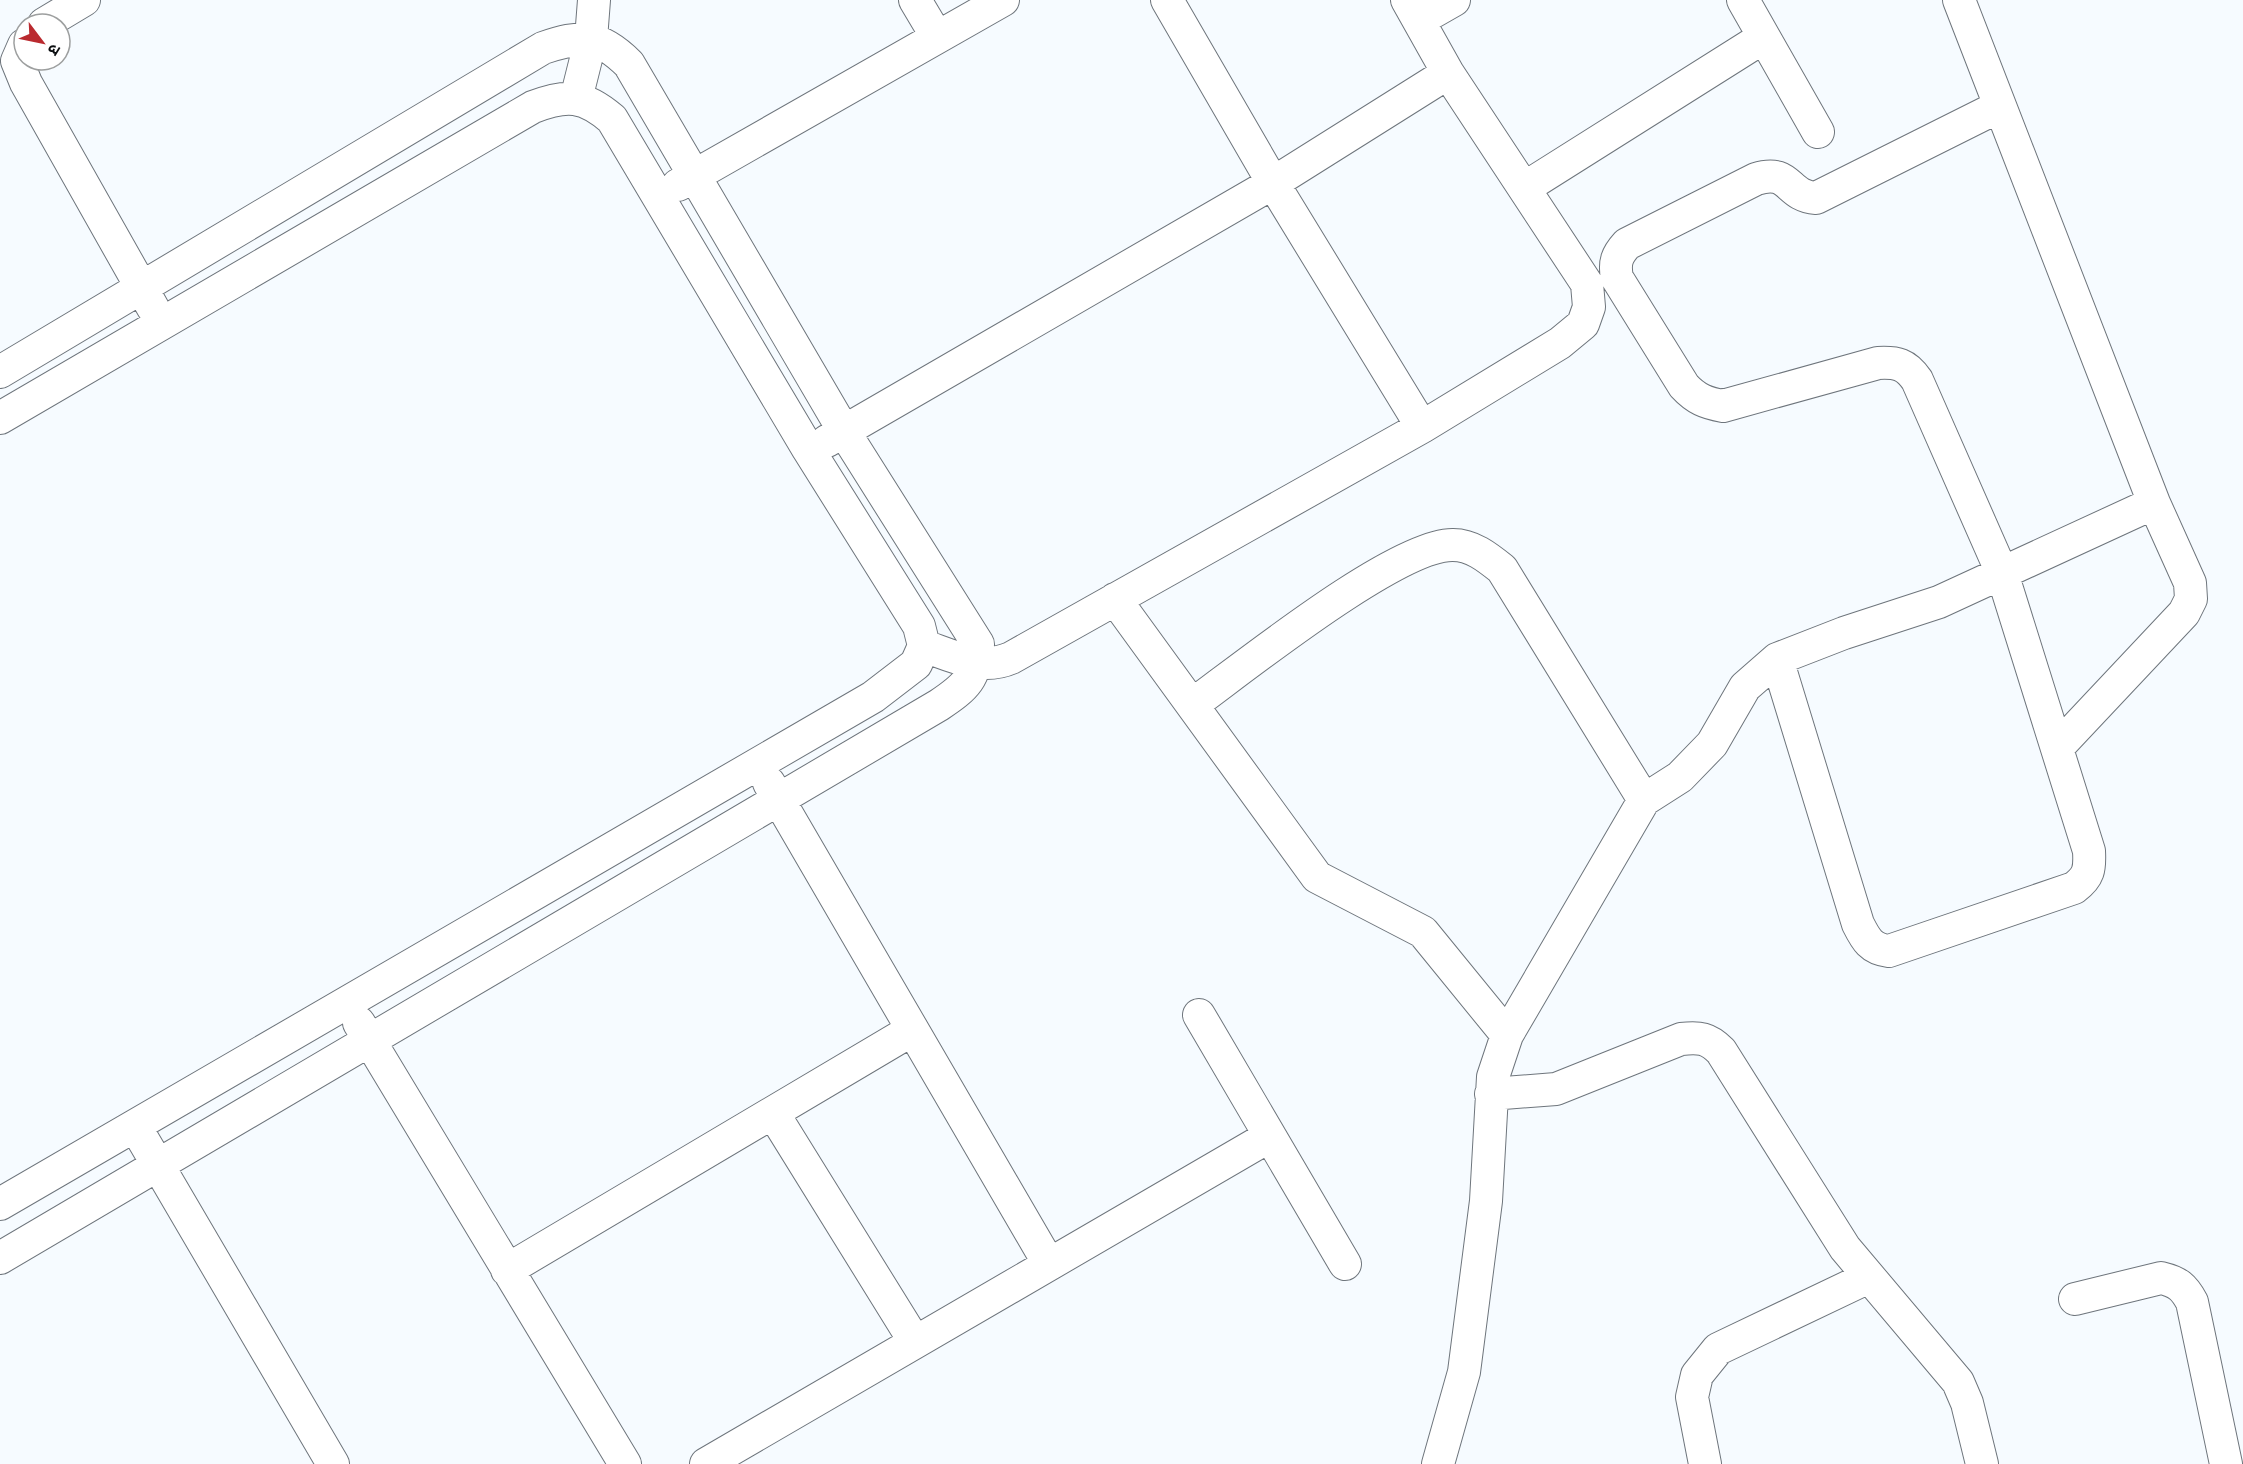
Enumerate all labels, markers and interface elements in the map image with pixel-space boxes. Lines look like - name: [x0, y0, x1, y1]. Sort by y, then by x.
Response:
- north arrow: [12, 12, 72, 72]
- text: उ: [43, 41, 66, 60]

